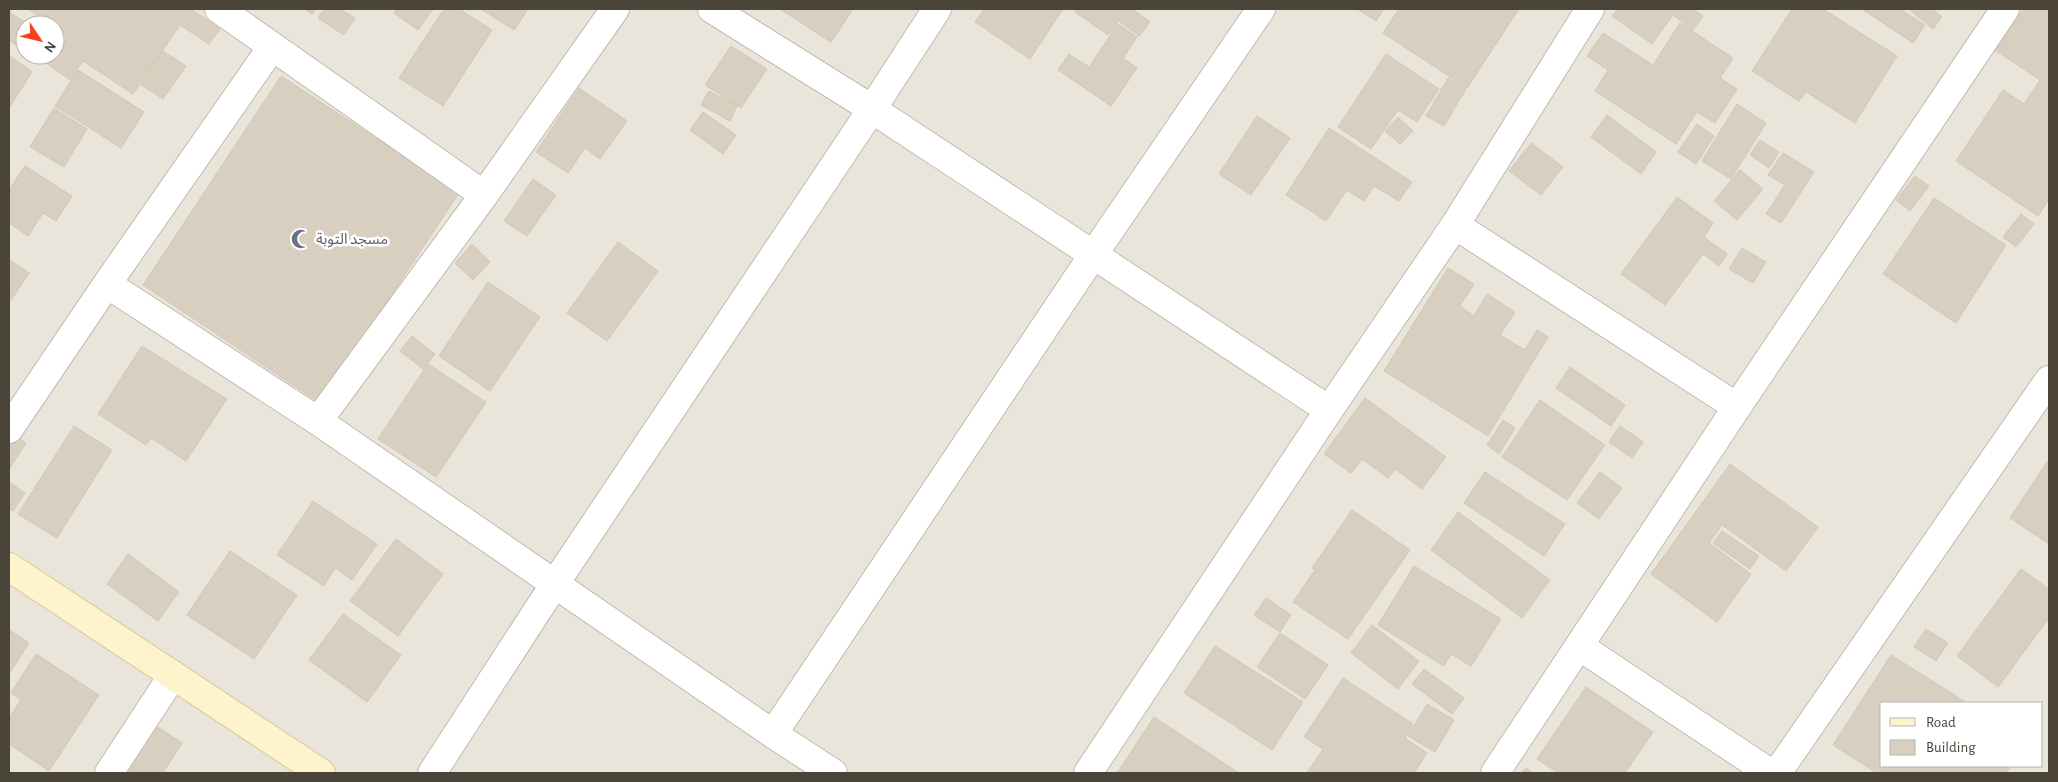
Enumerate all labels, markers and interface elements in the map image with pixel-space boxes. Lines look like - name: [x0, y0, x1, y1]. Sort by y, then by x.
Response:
- north arrow: [15, 15, 65, 65]
- text: N: [41, 39, 58, 55]
- mosque icon: مسجد التوبة: [290, 228, 312, 250]
- place label: مسجد التوبة: [316, 232, 388, 248]
- legend: [1880, 702, 2043, 767]
- text: Road: [1926, 715, 1956, 730]
- text: Building: [1926, 740, 1976, 755]

